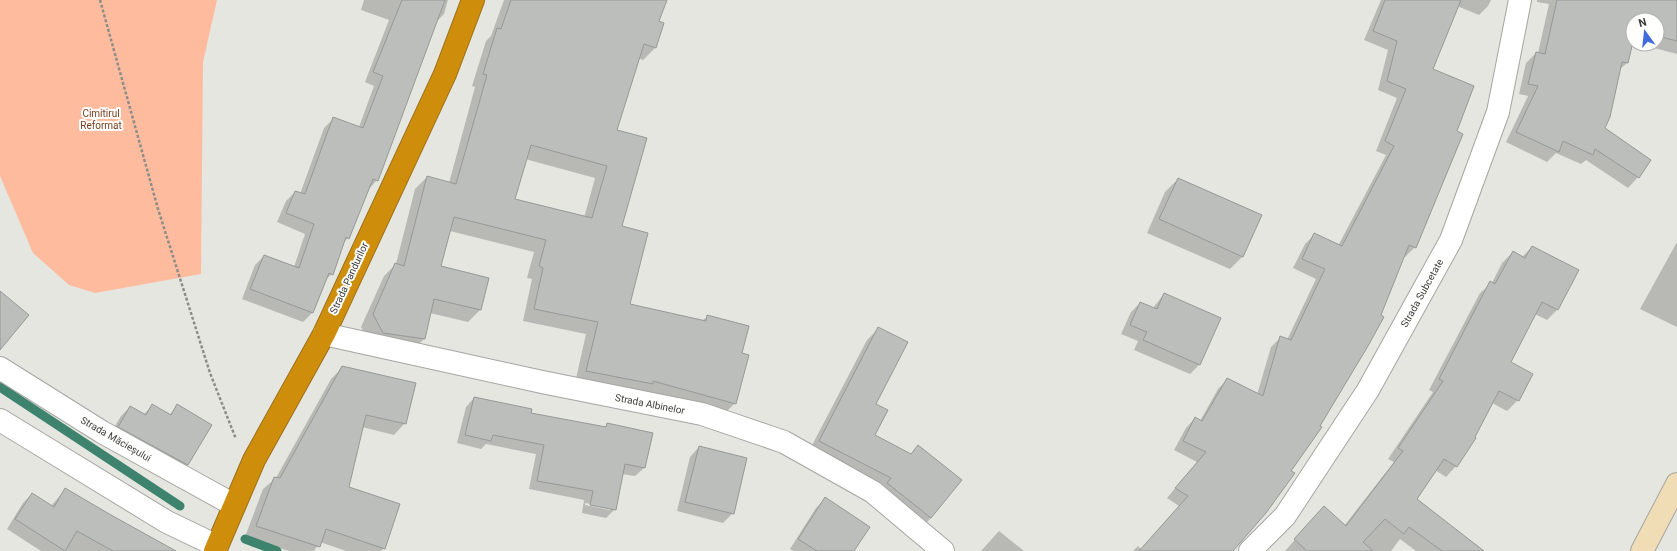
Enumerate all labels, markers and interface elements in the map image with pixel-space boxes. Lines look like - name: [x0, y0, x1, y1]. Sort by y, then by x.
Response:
- north arrow: [1625, 12, 1665, 52]
- text: N: [1637, 15, 1648, 30]
- park label: Cimitirul Reformat: [80, 108, 122, 131]
- street label: Strada Pandurilor: [328, 240, 371, 315]
- street label: Strada Subcetate: [1399, 257, 1445, 329]
- street label: Strada Albinelor: [614, 392, 686, 416]
- street label: Strada Măcieșului: [78, 414, 153, 465]

